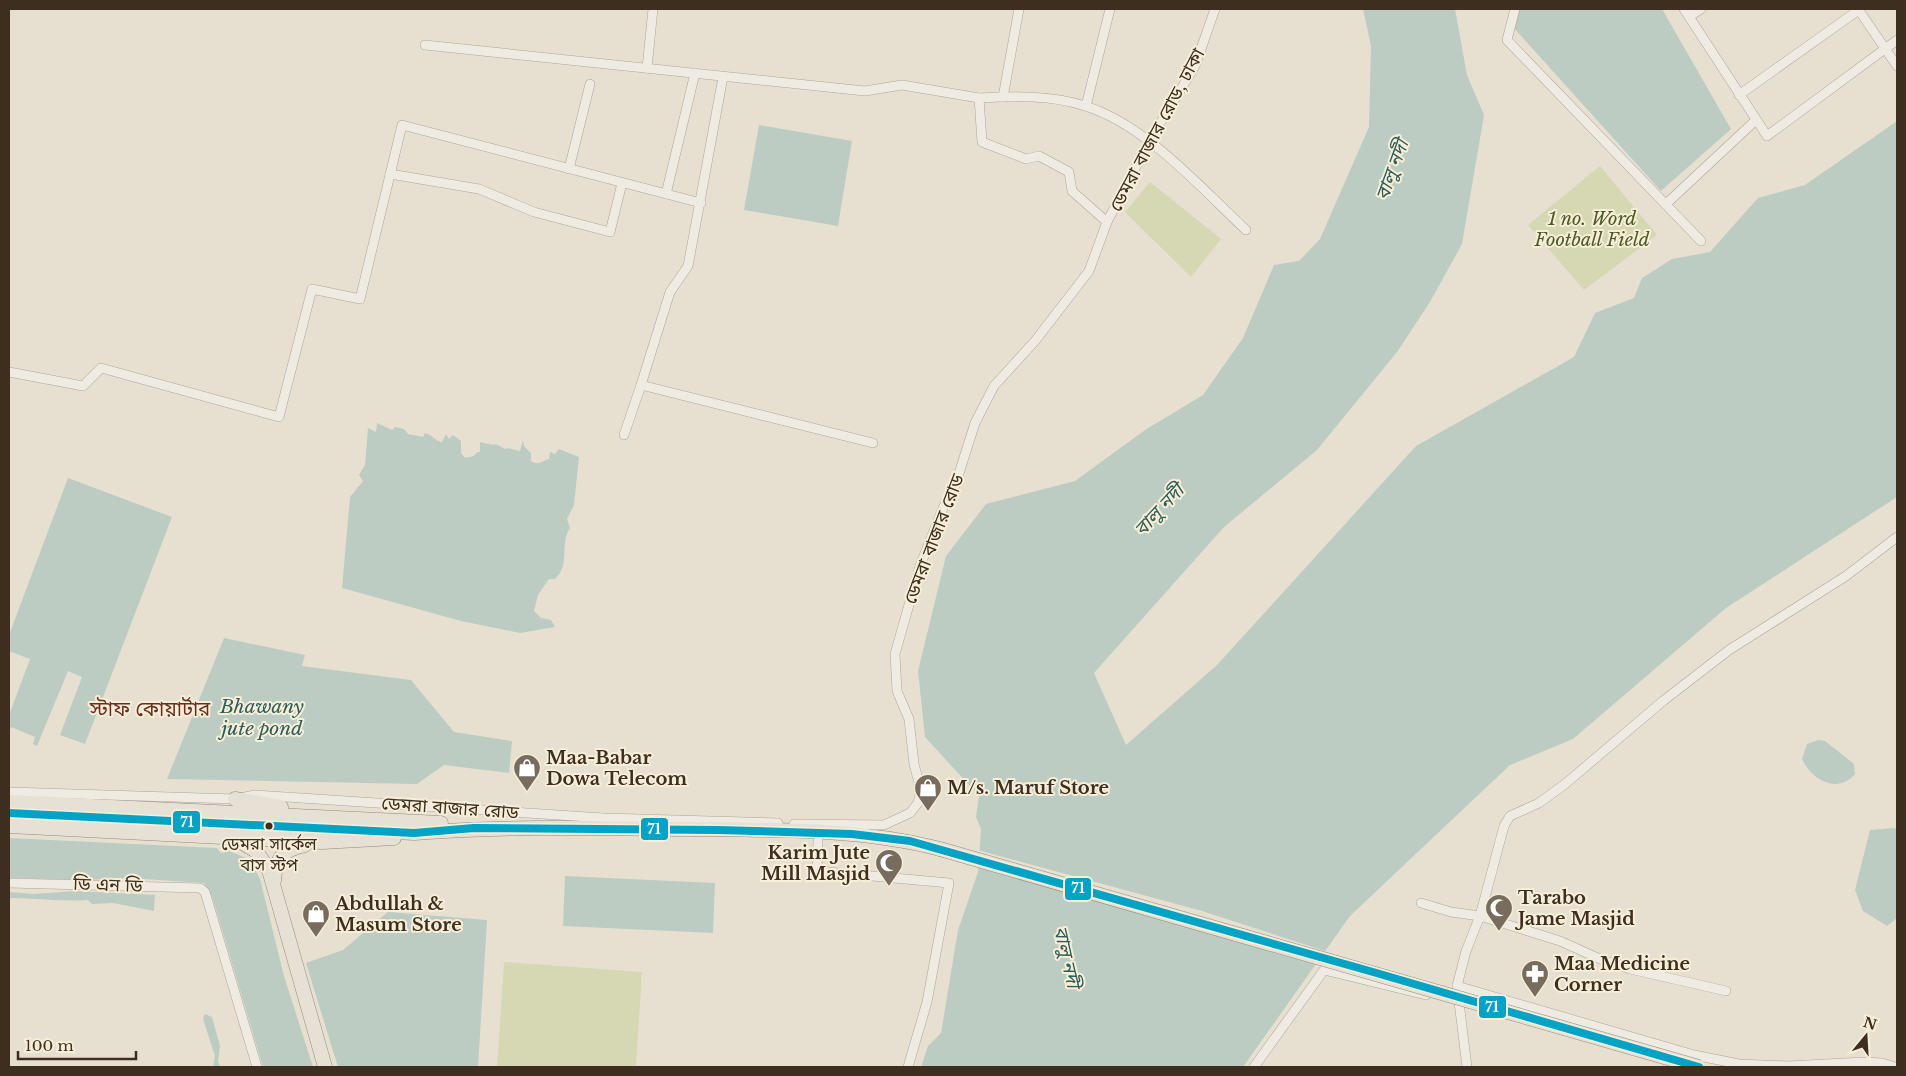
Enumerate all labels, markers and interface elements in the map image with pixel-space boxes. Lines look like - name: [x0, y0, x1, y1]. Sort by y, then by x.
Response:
- street label: ডেমরা বাজার রোড, ঢাকা: [1105, 44, 1209, 215]
- water label: বালু নদী: [1371, 133, 1415, 203]
- park label: 1 no. Word Football Field: [1534, 208, 1650, 251]
- street label: ডেমরা বাজার রোড: [899, 471, 969, 607]
- water label: বালু নদী: [1129, 476, 1191, 541]
- water label: Bhawany jute pond: [217, 695, 304, 740]
- district label: স্টাফ কোয়ার্টার: [89, 696, 211, 721]
- place label: Maa-Babar Dowa Telecom: [546, 747, 687, 790]
- shop icon: Maa-Babar Dowa Telecom: [512, 753, 542, 792]
- shop icon: M/s. Maruf Store: [913, 773, 943, 812]
- place label: M/s. Maruf Store: [947, 777, 1109, 799]
- street label: ডেমরা বাজার রোড: [381, 792, 520, 824]
- line badge: 71: [172, 810, 201, 834]
- text: 71: [180, 813, 194, 831]
- line badge: 71: [640, 817, 669, 841]
- text: 71: [647, 820, 661, 838]
- marker: ডেমরা সার্কেল বাস স্টপ: [264, 821, 274, 831]
- place label: ডেমরা সার্কেল বাস স্টপ: [221, 833, 317, 876]
- place label: Karim Jute Mill Masjid: [761, 842, 870, 885]
- mosque icon: Karim Jute Mill Masjid: [874, 848, 904, 887]
- street label: ডি এন ডি: [72, 873, 143, 897]
- line badge: 71: [1064, 877, 1092, 901]
- text: 71: [1071, 879, 1085, 897]
- place label: Tarabo Jame Masjid: [1514, 887, 1635, 930]
- place label: Abdullah & Masum Store: [334, 893, 462, 936]
- mosque icon: Tarabo Jame Masjid: [1484, 893, 1514, 932]
- shop icon: Abdullah & Masum Store: [301, 899, 331, 938]
- water label: বালু নদী: [1049, 924, 1086, 994]
- place label: Maa Medicine Corner: [1554, 953, 1690, 996]
- pharmacy icon: Maa Medicine Corner: [1520, 959, 1550, 998]
- line badge: 71: [1478, 995, 1507, 1019]
- text: 71: [1485, 998, 1499, 1016]
- north arrow: [1841, 1011, 1891, 1061]
- text: N: [1861, 1013, 1879, 1034]
- scale bar: [18, 1028, 135, 1060]
- text: 100 m: [25, 1036, 74, 1055]

